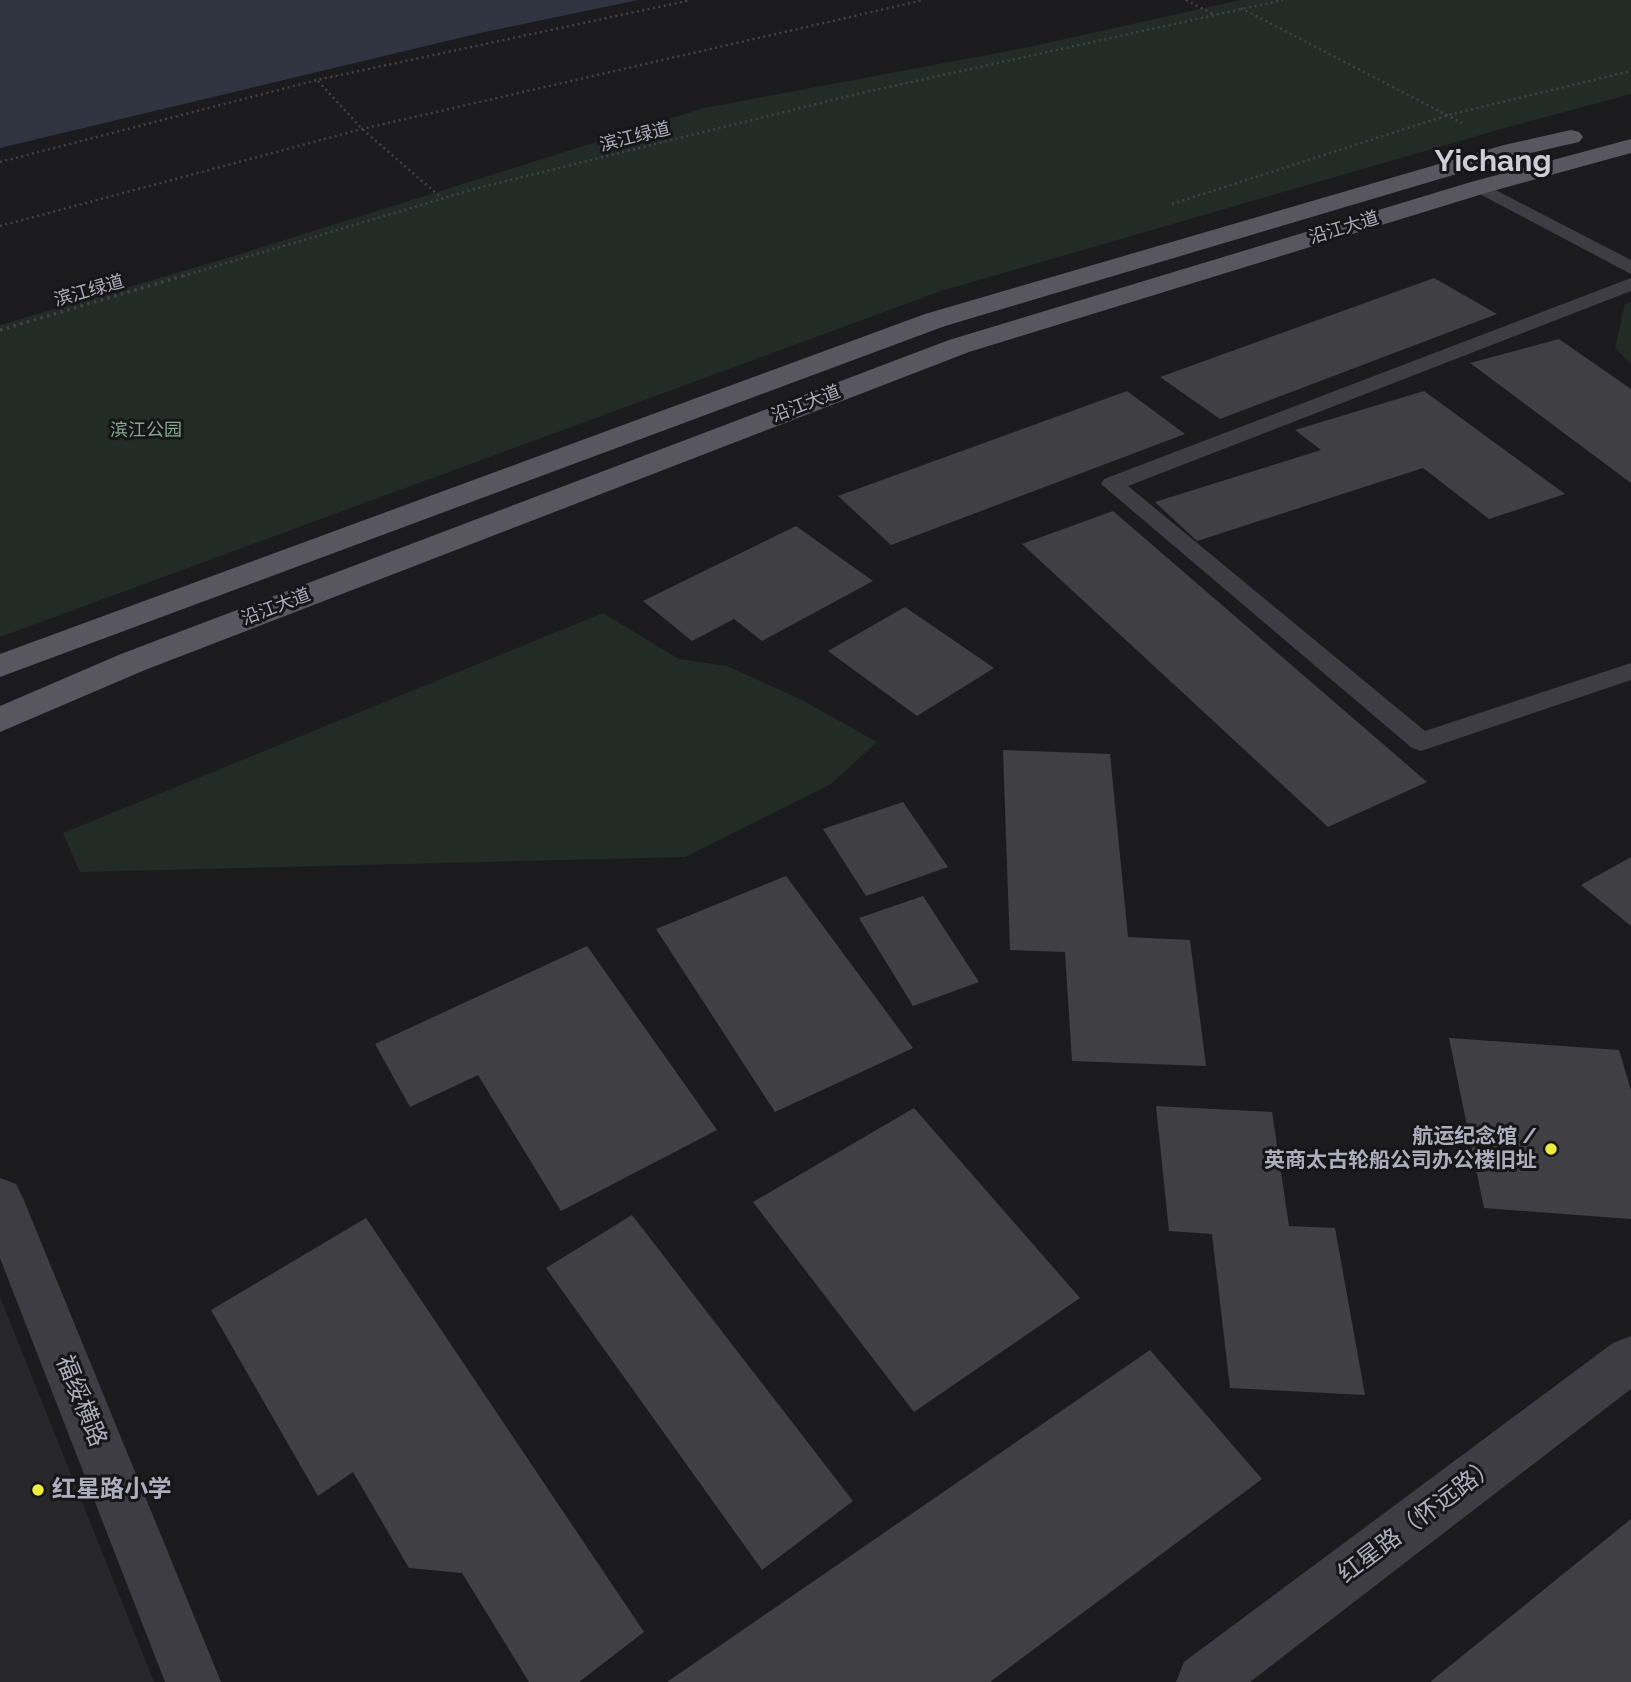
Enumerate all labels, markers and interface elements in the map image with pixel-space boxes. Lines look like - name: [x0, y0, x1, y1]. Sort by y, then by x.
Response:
- street label: 滨江绿道: [597, 118, 673, 156]
- district label: Yichang: [1435, 144, 1551, 180]
- street label: 沿江大道: [1306, 207, 1382, 249]
- street label: 滨江绿道: [51, 271, 127, 311]
- street label: 沿江大道: [769, 381, 843, 427]
- park label: 滨江公园: [110, 420, 182, 442]
- street label: 沿江大道: [239, 584, 313, 630]
- place label: 航运纪念馆 / 英商太古轮船公司办公楼旧址: [1264, 1124, 1537, 1174]
- marker: 航运纪念馆 / 英商太古轮船公司办公楼旧址: [1543, 1141, 1559, 1157]
- street label: 福绥横路: [50, 1351, 112, 1451]
- street label: 红星路（怀远路）: [1333, 1451, 1503, 1589]
- place label: 红星路小学: [52, 1476, 172, 1504]
- marker: 红星路小学: [30, 1482, 46, 1498]

